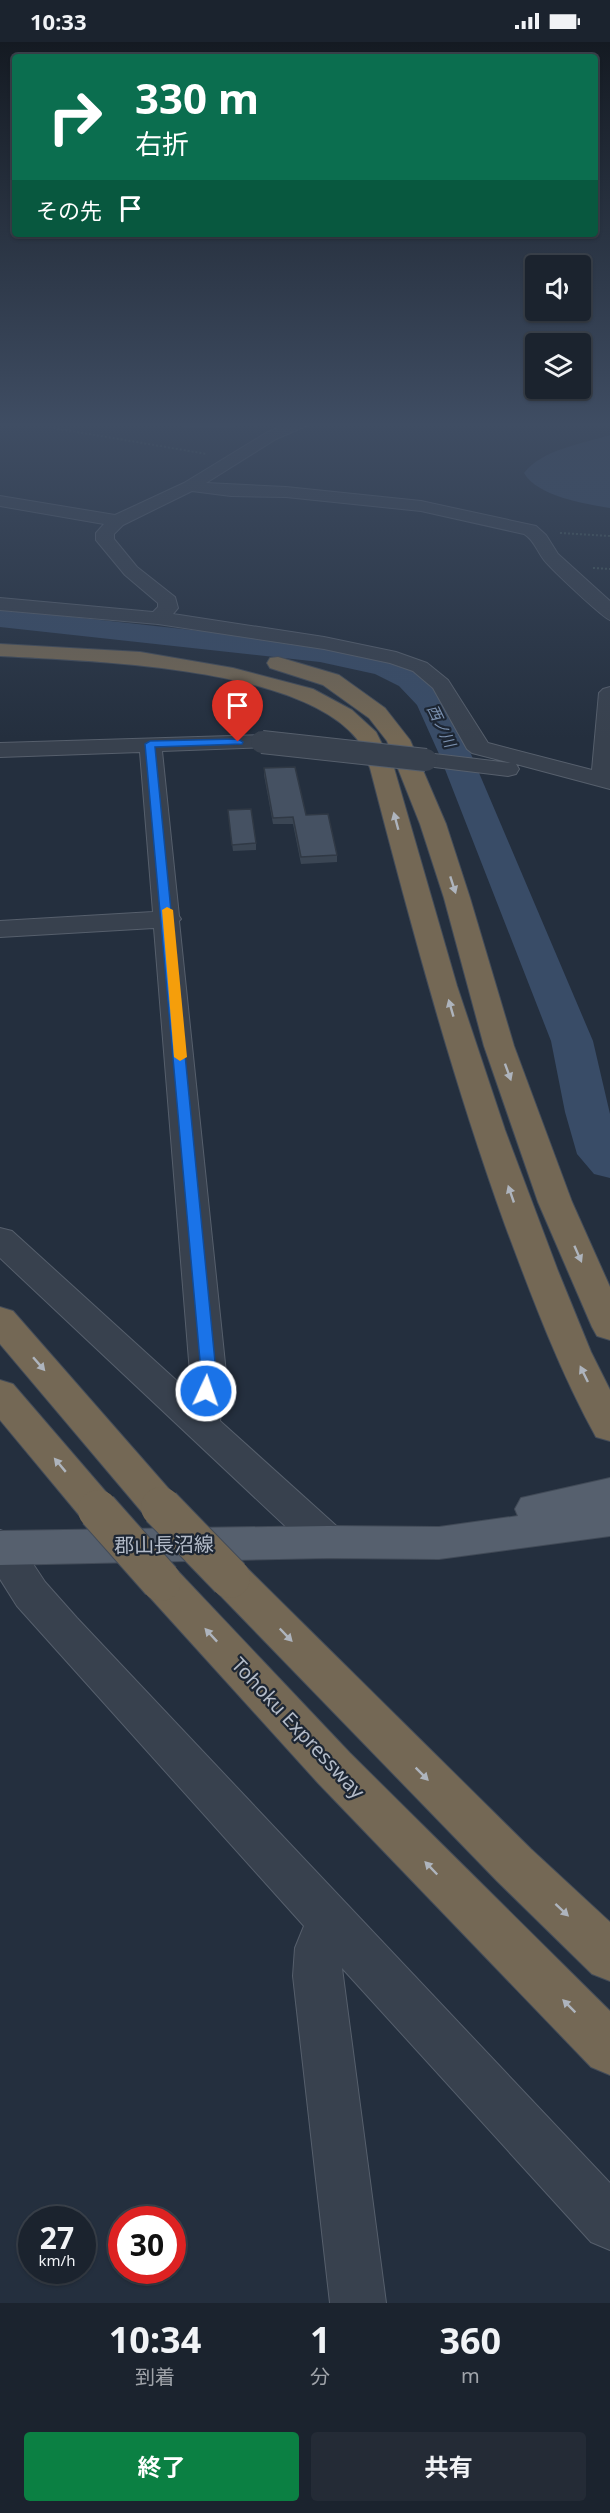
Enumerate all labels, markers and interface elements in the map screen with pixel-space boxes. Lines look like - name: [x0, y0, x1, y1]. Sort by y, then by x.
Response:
- text: 10:33: [30, 6, 87, 36]
- text: 330 m: [135, 69, 259, 126]
- icon: right: [36, 78, 114, 156]
- text: 右折: [135, 125, 189, 162]
- icon: arrive: [114, 192, 147, 225]
- text: その先: [36, 195, 102, 225]
- map controls: [525, 255, 591, 399]
- button: sound: [525, 255, 591, 321]
- button: layers: [525, 333, 591, 399]
- pin: [212, 680, 263, 742]
- icon: arrive: [221, 689, 254, 722]
- water label: 西ノ川: [423, 701, 462, 752]
- one-way arrow: [391, 812, 400, 830]
- one-way arrow: [449, 876, 458, 894]
- one-way arrow: [446, 999, 455, 1017]
- one-way arrow: [504, 1063, 514, 1081]
- one-way arrow: [506, 1185, 516, 1203]
- one-way arrow: [573, 1245, 582, 1262]
- one-way arrow: [32, 1356, 45, 1372]
- position arrow: [174, 1359, 238, 1423]
- one-way arrow: [580, 1366, 589, 1383]
- one-way arrow: [53, 1457, 66, 1473]
- street label: 郡山長沼線: [114, 1530, 214, 1559]
- one-way arrow: [204, 1627, 218, 1642]
- one-way arrow: [278, 1627, 292, 1641]
- street label: Tohoku Expressway: [226, 1651, 372, 1805]
- one-way arrow: [415, 1766, 429, 1780]
- one-way arrow: [424, 1861, 438, 1876]
- one-way arrow: [554, 1903, 569, 1917]
- one-way arrow: [562, 2000, 576, 2014]
- speed limit sign: 30: [108, 2206, 186, 2284]
- text: 27: [40, 2217, 74, 2258]
- text: km/h: [39, 2250, 75, 2270]
- text: 10:34: [109, 2315, 201, 2364]
- text: 1: [310, 2315, 331, 2364]
- text: 360: [439, 2316, 501, 2365]
- text: m: [461, 2362, 480, 2389]
- text: 到着: [135, 2363, 175, 2390]
- text: 分: [310, 2363, 330, 2390]
- button: 終了: [24, 2432, 299, 2501]
- button: 共有: [311, 2432, 586, 2501]

